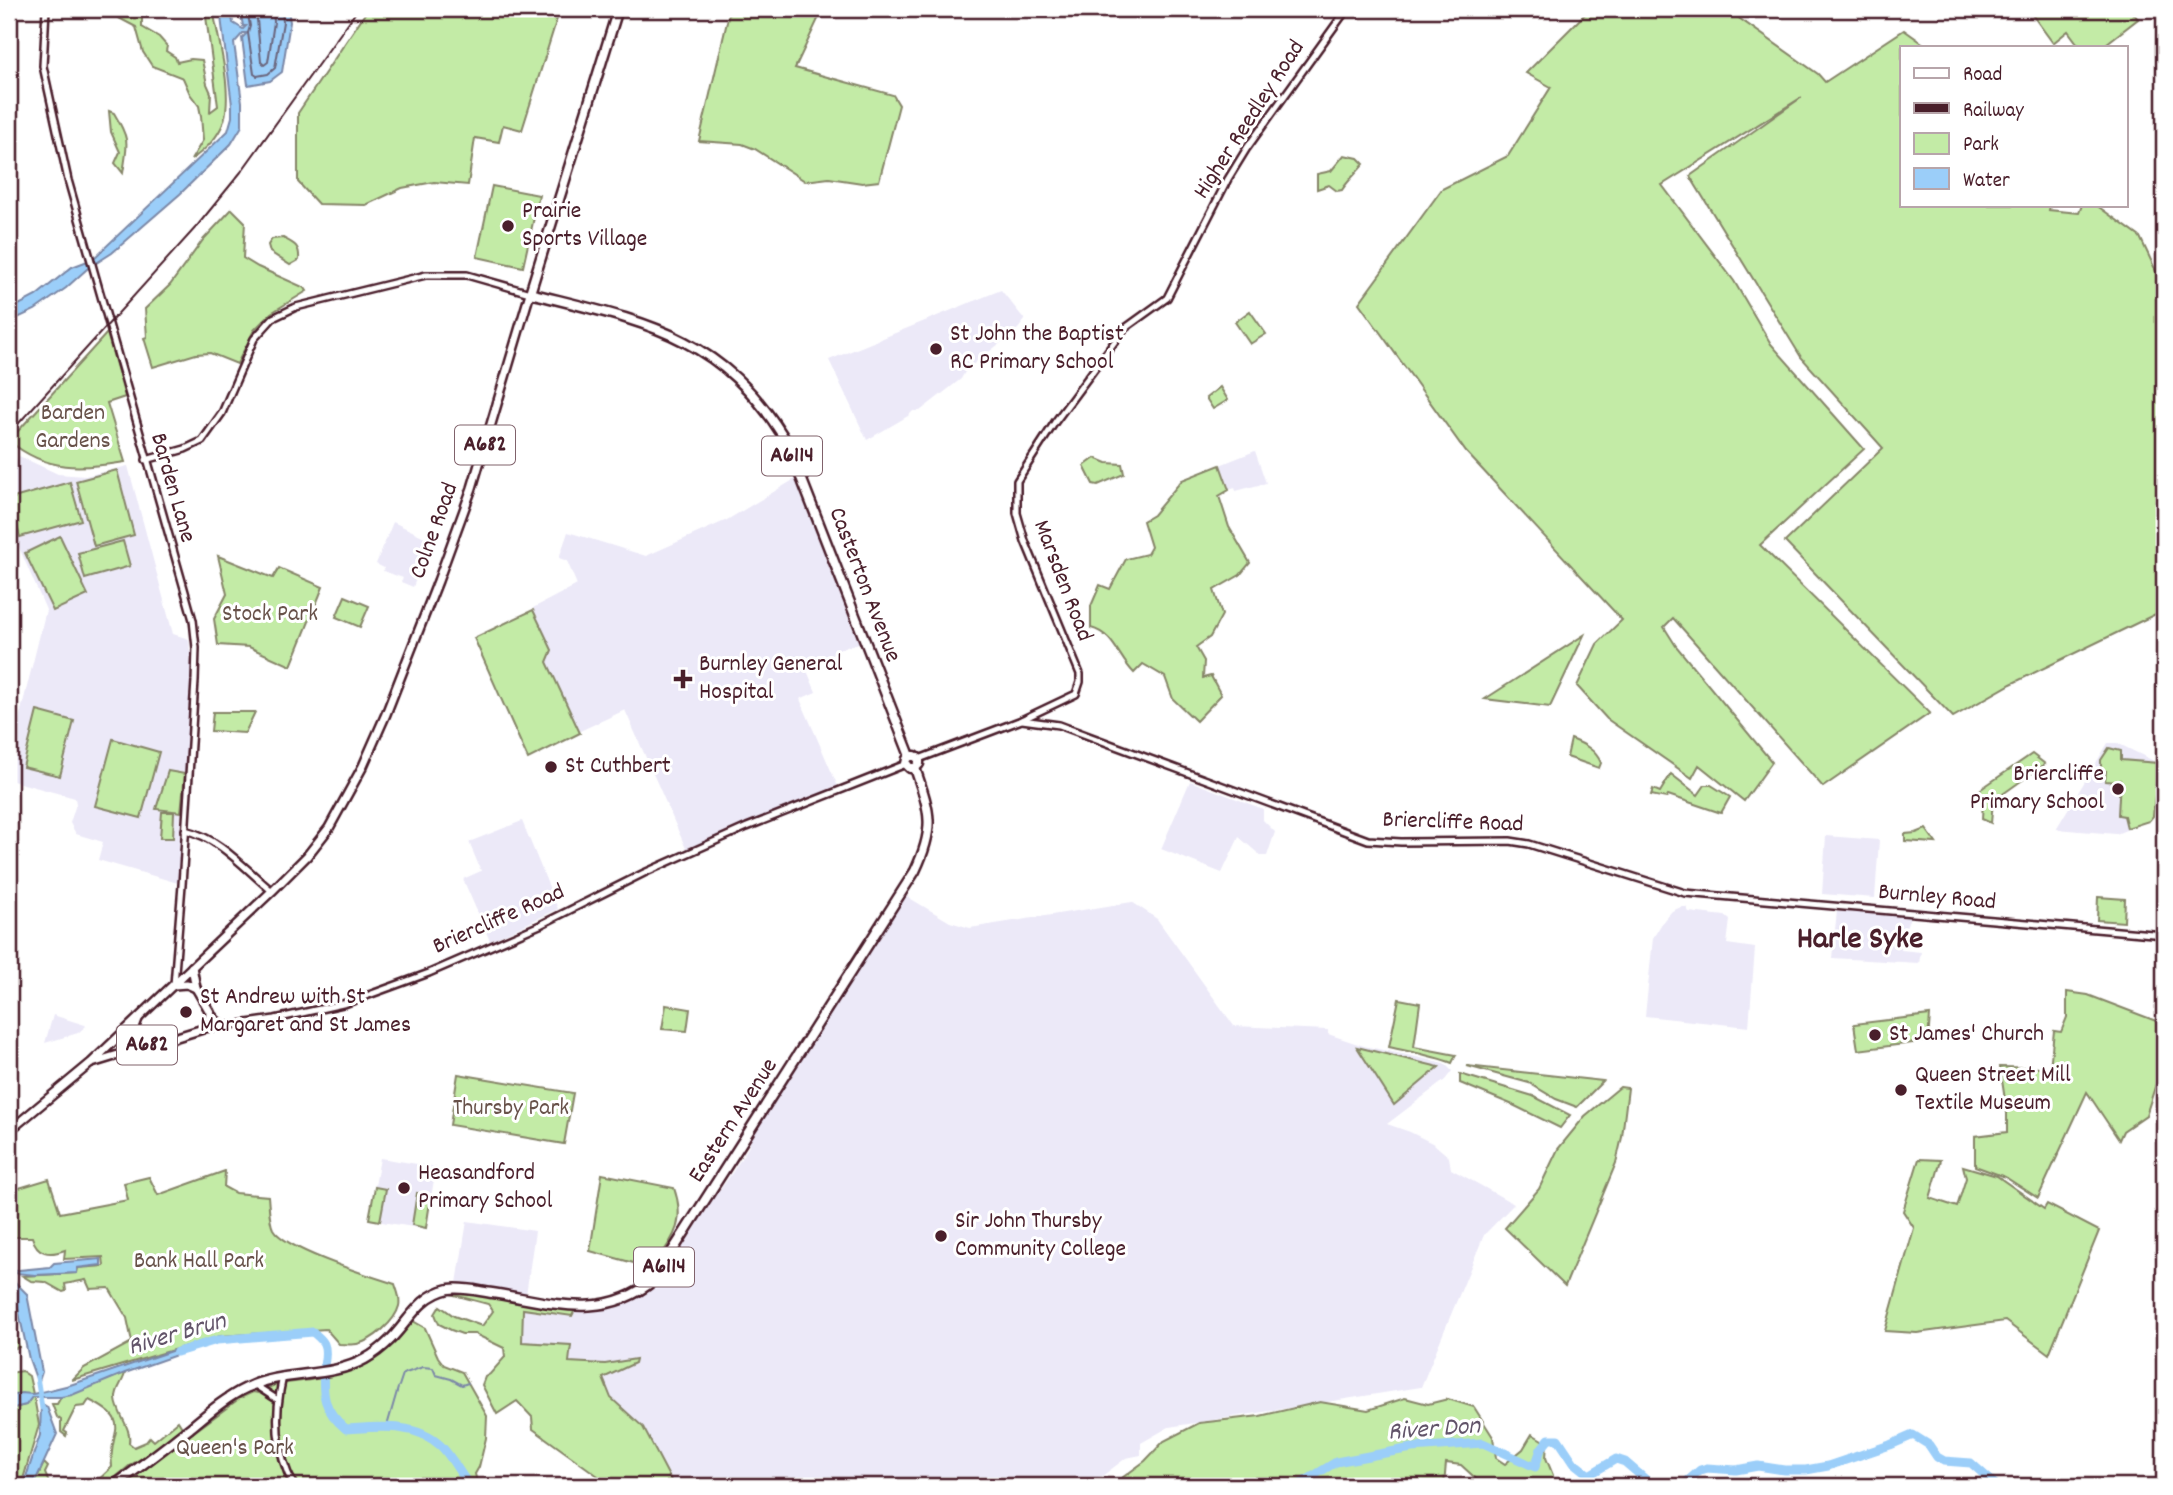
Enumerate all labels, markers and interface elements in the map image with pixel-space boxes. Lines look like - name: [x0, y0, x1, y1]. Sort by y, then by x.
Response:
- street label: Higher Reedley Road: [1186, 34, 1314, 206]
- legend: [1900, 46, 2128, 206]
- text: Road: [1963, 61, 2002, 91]
- text: Railway: [1963, 97, 2024, 127]
- text: Park: [1963, 131, 1999, 161]
- text: Water: [1963, 167, 2010, 197]
- place label: Prairie Sports Village: [522, 195, 647, 257]
- marker: Prairie Sports Village: [500, 218, 516, 234]
- place label: St John the Baptist RC Primary School: [950, 318, 1124, 380]
- marker: St John the Baptist RC Primary School: [928, 341, 944, 357]
- park label: Barden Gardens: [35, 397, 111, 459]
- road number: A682: [455, 426, 515, 464]
- street label: Barden Lane: [140, 429, 204, 547]
- road number: A6114: [762, 436, 822, 476]
- street label: Colne Road: [402, 478, 468, 584]
- street label: Casterton Avenue: [819, 503, 909, 667]
- street label: Marsden Road: [1023, 515, 1101, 647]
- park label: Stock Park: [222, 598, 318, 632]
- place label: Burnley General Hospital: [699, 648, 843, 710]
- marker: Burnley General Hospital: [673, 669, 693, 689]
- place label: St Cuthbert: [565, 750, 671, 784]
- place label: Briercliffe Primary School: [1970, 758, 2104, 820]
- marker: St Cuthbert: [543, 759, 559, 775]
- marker: Briercliffe Primary School: [2110, 781, 2126, 797]
- street label: Briercliffe Road: [1382, 804, 1524, 842]
- street label: Briercliffe Road: [428, 876, 570, 964]
- street label: Burnley Road: [1877, 876, 1997, 920]
- district label: Harle Syke: [1797, 918, 1923, 964]
- place label: St Andrew with St Margaret and St James: [200, 981, 411, 1043]
- marker: St Andrew with St Margaret and St James: [178, 1004, 194, 1020]
- place label: St James' Church: [1889, 1018, 2044, 1052]
- road number: A682: [117, 1026, 177, 1064]
- marker: St James' Church: [1867, 1027, 1883, 1043]
- street label: Eastern Avenue: [681, 1052, 787, 1190]
- place label: Queen Street Mill Textile Museum: [1915, 1059, 2071, 1121]
- marker: Queen Street Mill Textile Museum: [1893, 1082, 1909, 1098]
- park label: Thursby Park: [453, 1092, 569, 1126]
- place label: Heasandford Primary School: [418, 1157, 553, 1219]
- marker: Heasandford Primary School: [396, 1180, 412, 1196]
- place label: Sir John Thursby Community College: [955, 1205, 1126, 1267]
- marker: Sir John Thursby Community College: [933, 1228, 949, 1244]
- park label: Bank Hall Park: [134, 1245, 264, 1279]
- road number: A6114: [634, 1248, 694, 1286]
- water label: River Brun: [124, 1303, 231, 1367]
- water label: River Don: [1387, 1408, 1482, 1452]
- park label: Queen's Park: [176, 1432, 294, 1466]

